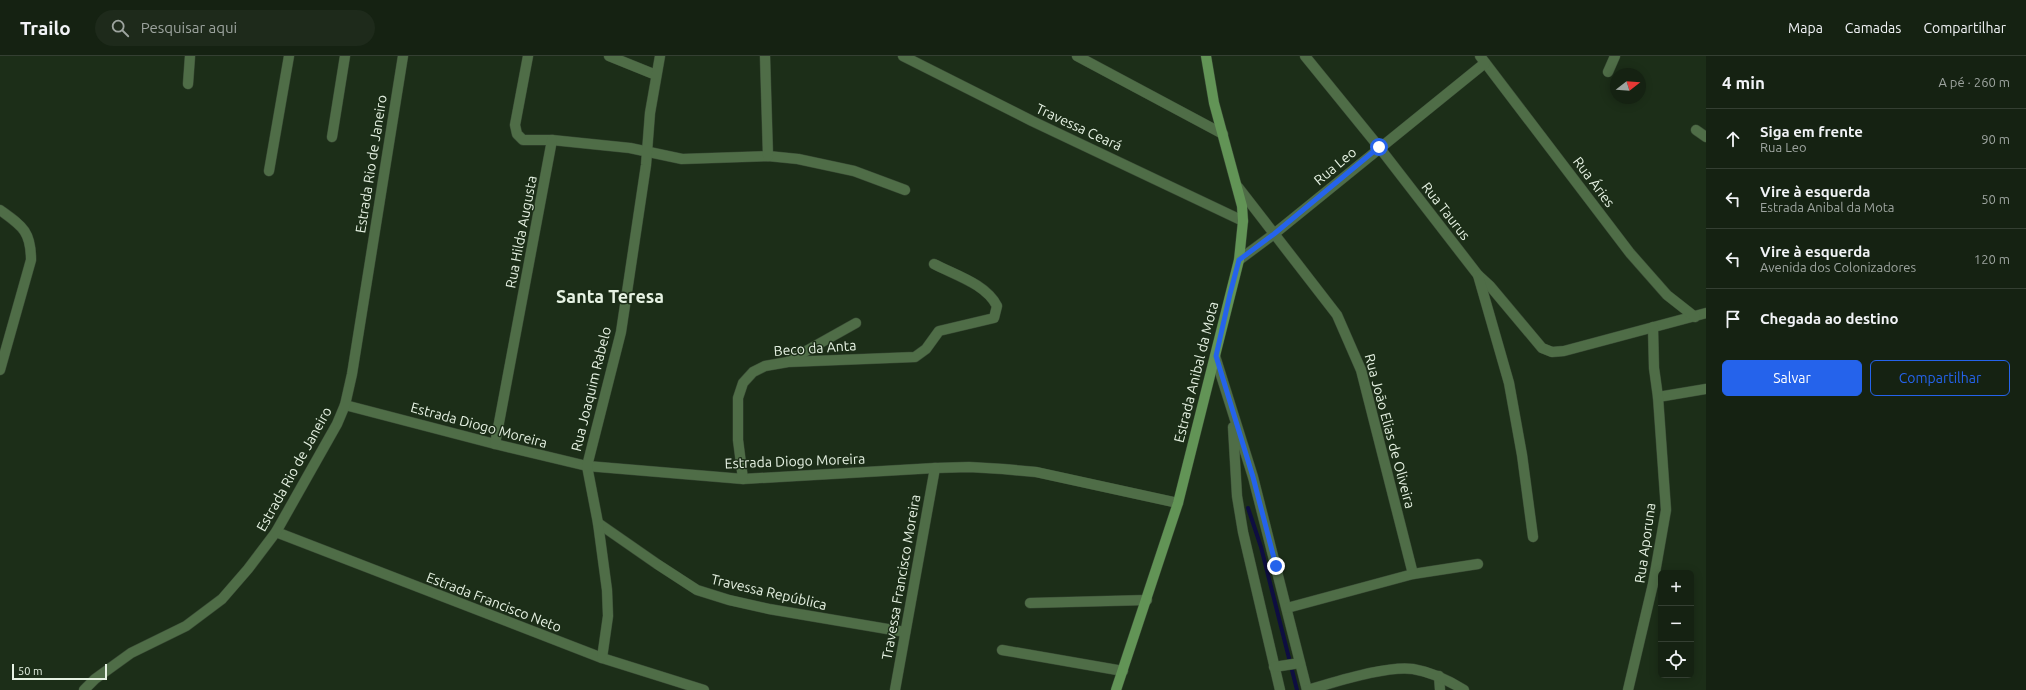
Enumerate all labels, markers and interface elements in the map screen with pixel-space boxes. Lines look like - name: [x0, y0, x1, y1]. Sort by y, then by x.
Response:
- search box: [95, 10, 375, 46]
- text: Trailo: [20, 17, 71, 39]
- icon: search: [109, 17, 131, 39]
- text: Pesquisar aqui: [141, 19, 237, 36]
- text: Mapa: [1788, 20, 1823, 36]
- text: Camadas: [1845, 20, 1901, 36]
- text: Compartilhar: [1923, 20, 2006, 36]
- north arrow: [1610, 68, 1646, 104]
- text: 4 min: [1722, 73, 1765, 92]
- text: A pé · 260 m: [1938, 75, 2010, 89]
- street label: Estrada Rio de Janeiro: [352, 94, 390, 234]
- street label: Travessa Ceará: [1034, 100, 1124, 154]
- text: Siga em frente: [1760, 123, 1863, 140]
- icon: ahead: [1722, 128, 1744, 150]
- text: 90 m: [1981, 132, 2010, 146]
- route start: [1370, 138, 1388, 156]
- text: Rua Leo: [1760, 140, 1807, 154]
- street label: Rua Leo: [1311, 144, 1359, 188]
- street label: Rua Áries: [1570, 153, 1619, 210]
- street label: Rua Hilda Augusta: [502, 174, 540, 290]
- street label: Rua Taurus: [1418, 179, 1474, 243]
- text: Vire à esquerda: [1760, 183, 1870, 200]
- icon: left: [1722, 188, 1744, 210]
- text: 50 m: [1981, 192, 2010, 206]
- text: Estrada Anibal da Mota: [1760, 200, 1895, 214]
- text: Vire à esquerda: [1760, 243, 1870, 260]
- icon: left: [1722, 248, 1744, 270]
- text: 120 m: [1974, 252, 2010, 266]
- text: Avenida dos Colonizadores: [1760, 260, 1916, 274]
- district label: Santa Teresa: [556, 286, 664, 306]
- street label: Estrada Anibal da Mota: [1171, 300, 1221, 444]
- icon: arrive: [1722, 308, 1744, 330]
- text: Chegada ao destino: [1760, 310, 1899, 327]
- street label: Rua Joaquim Rabelo: [568, 325, 614, 453]
- street label: Beco da Anta: [773, 337, 857, 359]
- street label: Rua Joāo Elias de Oliveira: [1362, 352, 1418, 510]
- button: Salvar: [1722, 360, 1862, 396]
- button: Compartilhar: [1870, 360, 2010, 396]
- street label: Estrada Diogo Moreira: [409, 399, 549, 451]
- street label: Estrada Rio de Janeiro: [253, 404, 335, 534]
- street label: Estrada Diogo Moreira: [724, 451, 866, 471]
- street label: Travessa Francisco Moreira: [879, 493, 923, 661]
- street label: Rua Aporuna: [1631, 502, 1659, 584]
- route end: [1267, 557, 1285, 575]
- street label: Estrada Francisco Neto: [424, 569, 564, 635]
- map controls: [1658, 570, 1694, 678]
- button: +: [1658, 570, 1694, 606]
- street label: Travessa República: [710, 571, 828, 613]
- button: −: [1658, 606, 1694, 642]
- button: locate: [1658, 642, 1694, 678]
- scale bar: [12, 662, 107, 681]
- text: 50 m: [18, 665, 42, 677]

